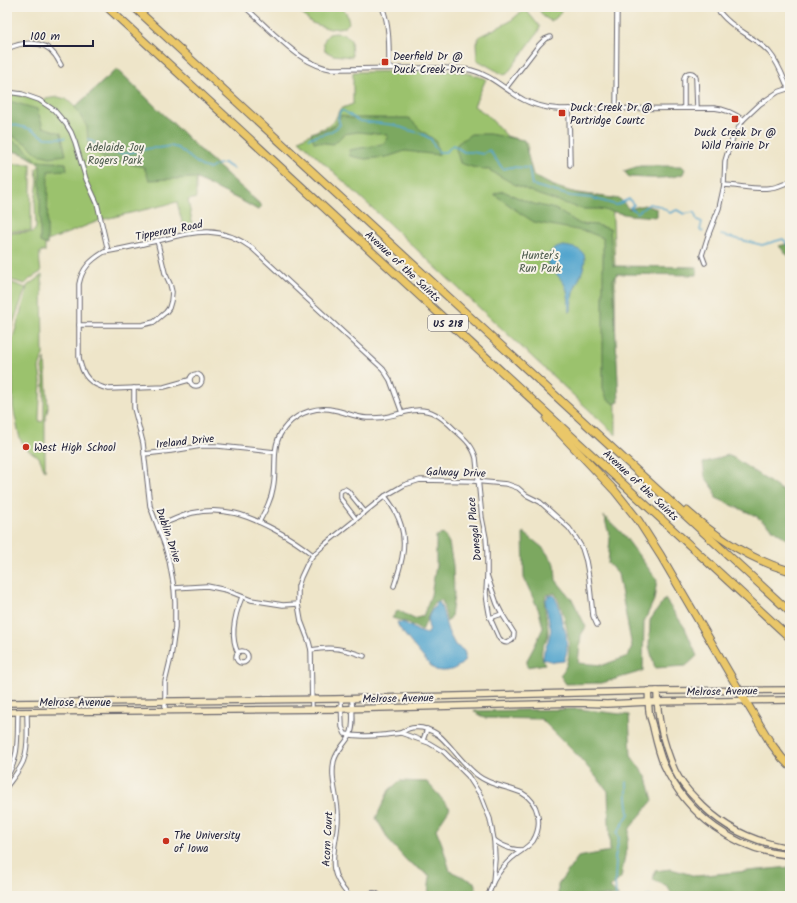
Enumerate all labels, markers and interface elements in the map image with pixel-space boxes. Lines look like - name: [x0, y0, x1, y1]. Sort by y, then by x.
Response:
- scale bar: [24, 22, 93, 48]
- text: 100 m: [30, 27, 61, 46]
- place label: Deerfield Dr @ Duck Creek Drc: [393, 48, 465, 79]
- marker: Deerfield Dr @ Duck Creek Drc: [380, 57, 390, 67]
- place label: Duck Creek Dr @ Partridge Courtc: [570, 99, 653, 130]
- marker: Duck Creek Dr @ Partridge Courtc: [557, 108, 567, 118]
- marker: Duck Creek Dr @ Wild Prairie Dr: [730, 114, 740, 124]
- place label: Duck Creek Dr @ Wild Prairie Dr: [694, 124, 777, 155]
- park label: Adelaide Joy Rogers Park: [86, 139, 145, 170]
- street label: Tipperary Road: [134, 216, 205, 246]
- street label: Avenue of the Saints: [360, 227, 445, 307]
- park label: Hunter's Run Park: [519, 247, 562, 278]
- road number: US 218: [428, 315, 468, 331]
- street label: Ireland Drive: [155, 430, 215, 454]
- place label: West High School: [34, 439, 116, 457]
- marker: West High School: [21, 442, 31, 452]
- street label: Avenue of the Saints: [598, 446, 683, 526]
- street label: Galway Drive: [426, 463, 486, 483]
- street label: Donegal Place: [463, 496, 487, 562]
- street label: Dublin Drive: [150, 506, 186, 565]
- street label: Melrose Avenue: [686, 682, 758, 702]
- street label: Melrose Avenue: [362, 689, 434, 709]
- street label: Melrose Avenue: [39, 694, 111, 712]
- street label: Acorn Court: [318, 810, 338, 867]
- place label: The University of Iowa: [174, 827, 241, 858]
- marker: The University of Iowa: [161, 836, 171, 846]

